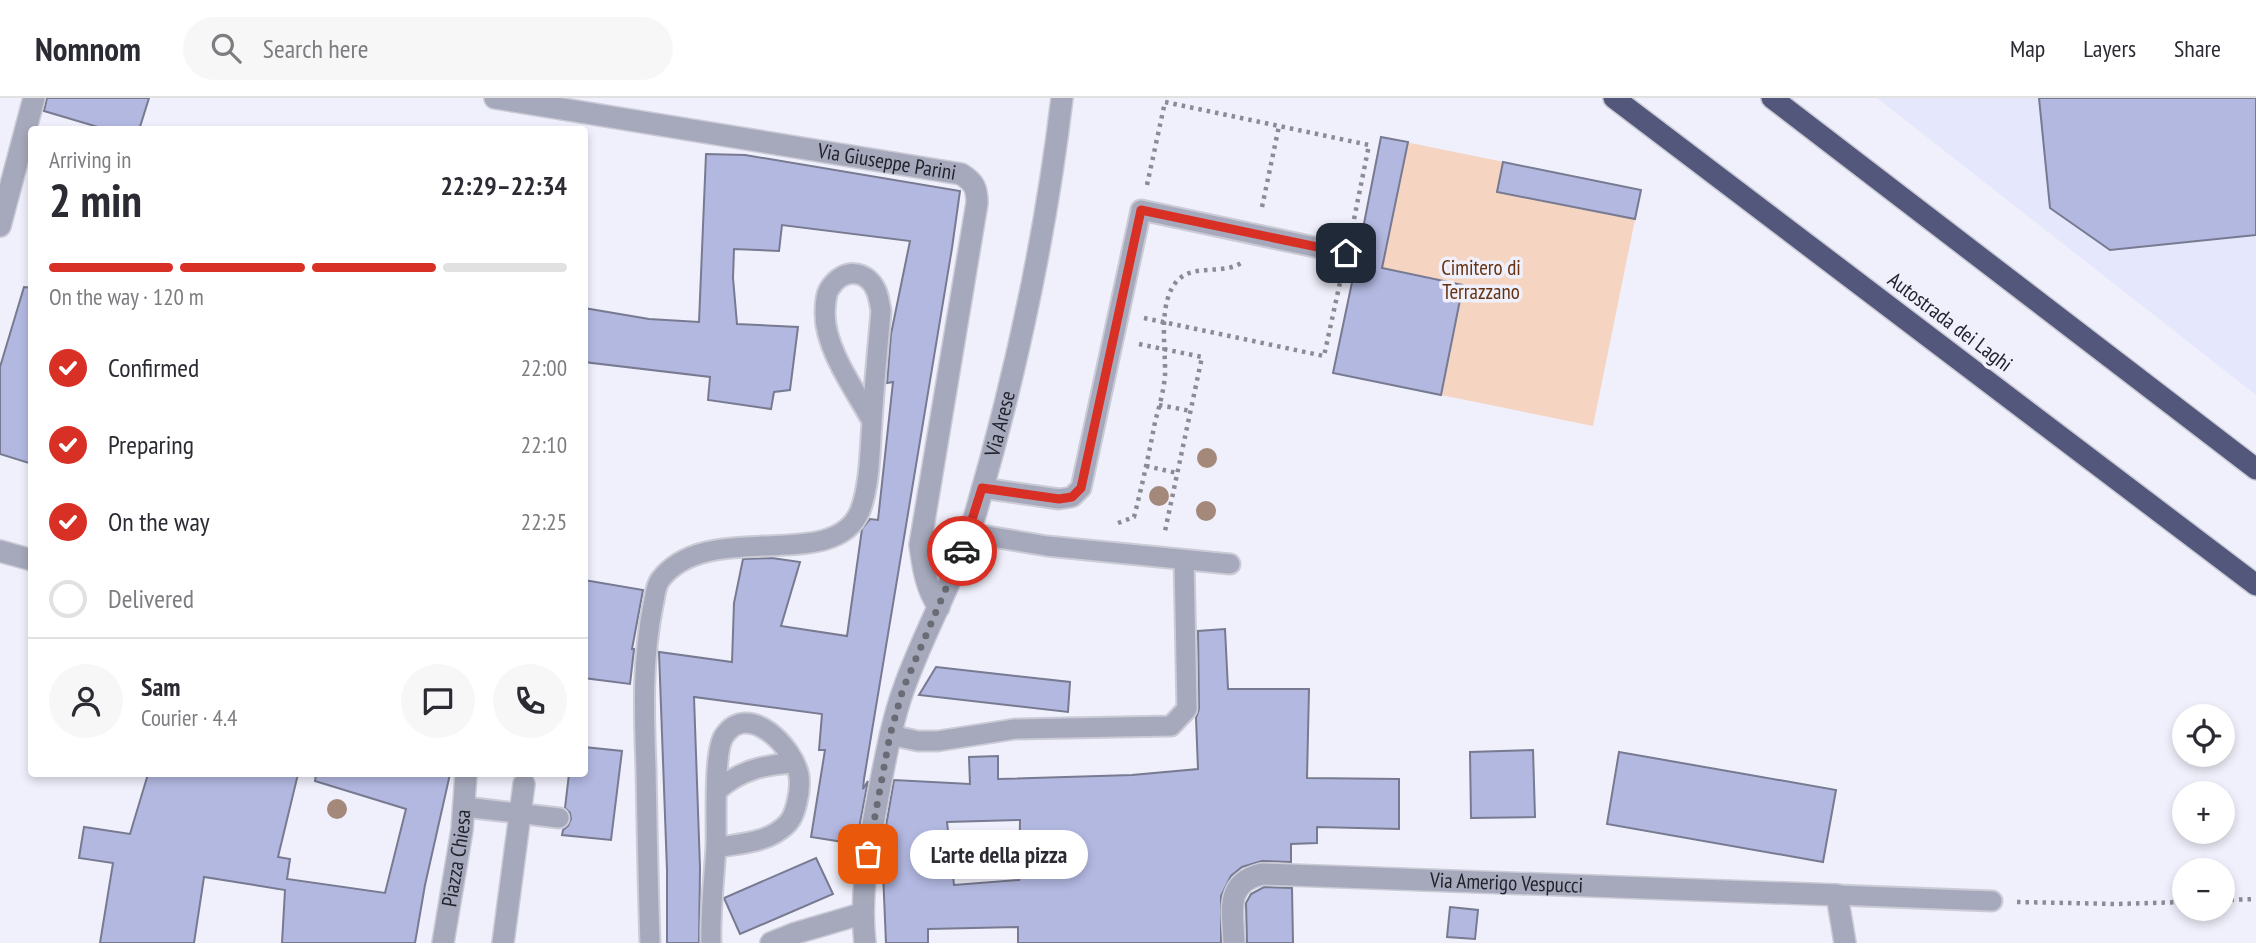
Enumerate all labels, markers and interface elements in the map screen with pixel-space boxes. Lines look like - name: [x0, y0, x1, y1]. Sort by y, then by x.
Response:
- search box: [183, 17, 673, 80]
- text: Nomnom: [35, 27, 141, 70]
- icon: search: [207, 29, 245, 67]
- text: Search here: [263, 32, 368, 65]
- text: Map: [2010, 33, 2045, 64]
- text: Layers: [2083, 33, 2136, 64]
- text: Share: [2174, 33, 2221, 64]
- street label: Via Giuseppe Parini: [815, 137, 958, 186]
- text: Arriving in: [49, 145, 131, 174]
- text: 22:29–22:34: [440, 169, 567, 202]
- text: 2 min: [49, 170, 142, 230]
- pin: [1316, 223, 1376, 283]
- icon: home: [1327, 234, 1365, 272]
- park label: Cimitero di Terrazzano: [1441, 254, 1521, 305]
- street label: Autostrada dei Laghi: [1883, 266, 2018, 377]
- text: On the way · 120 m: [49, 282, 204, 311]
- icon: check: [49, 349, 87, 387]
- text: Confirmed: [108, 351, 199, 384]
- text: 22:00: [521, 353, 567, 382]
- street label: Via Arese: [978, 388, 1021, 460]
- icon: check: [49, 426, 87, 464]
- text: Preparing: [108, 428, 194, 461]
- text: 22:10: [521, 430, 567, 459]
- icon: check: [49, 503, 87, 541]
- text: On the way: [108, 505, 210, 538]
- text: 22:25: [521, 507, 567, 536]
- courier: [927, 516, 997, 586]
- icon: car: [943, 532, 981, 570]
- text: Delivered: [108, 582, 194, 615]
- button: person: [49, 664, 123, 738]
- button: chat: [401, 664, 475, 738]
- button: phone: [493, 664, 567, 738]
- text: Sam: [141, 670, 180, 703]
- text: Courier · 4.4: [141, 703, 237, 732]
- map controls: [2172, 704, 2235, 921]
- button: locate: [2172, 704, 2235, 767]
- button: +: [2172, 781, 2235, 844]
- street label: Piazza Chiesa: [435, 809, 476, 909]
- pin: [838, 824, 898, 884]
- callout: L'arte della pizza: [910, 830, 1088, 878]
- icon: bag: [849, 835, 887, 873]
- text: L'arte della pizza: [931, 840, 1067, 869]
- button: −: [2172, 858, 2235, 921]
- street label: Via Amerigo Vespucci: [1428, 866, 1584, 899]

